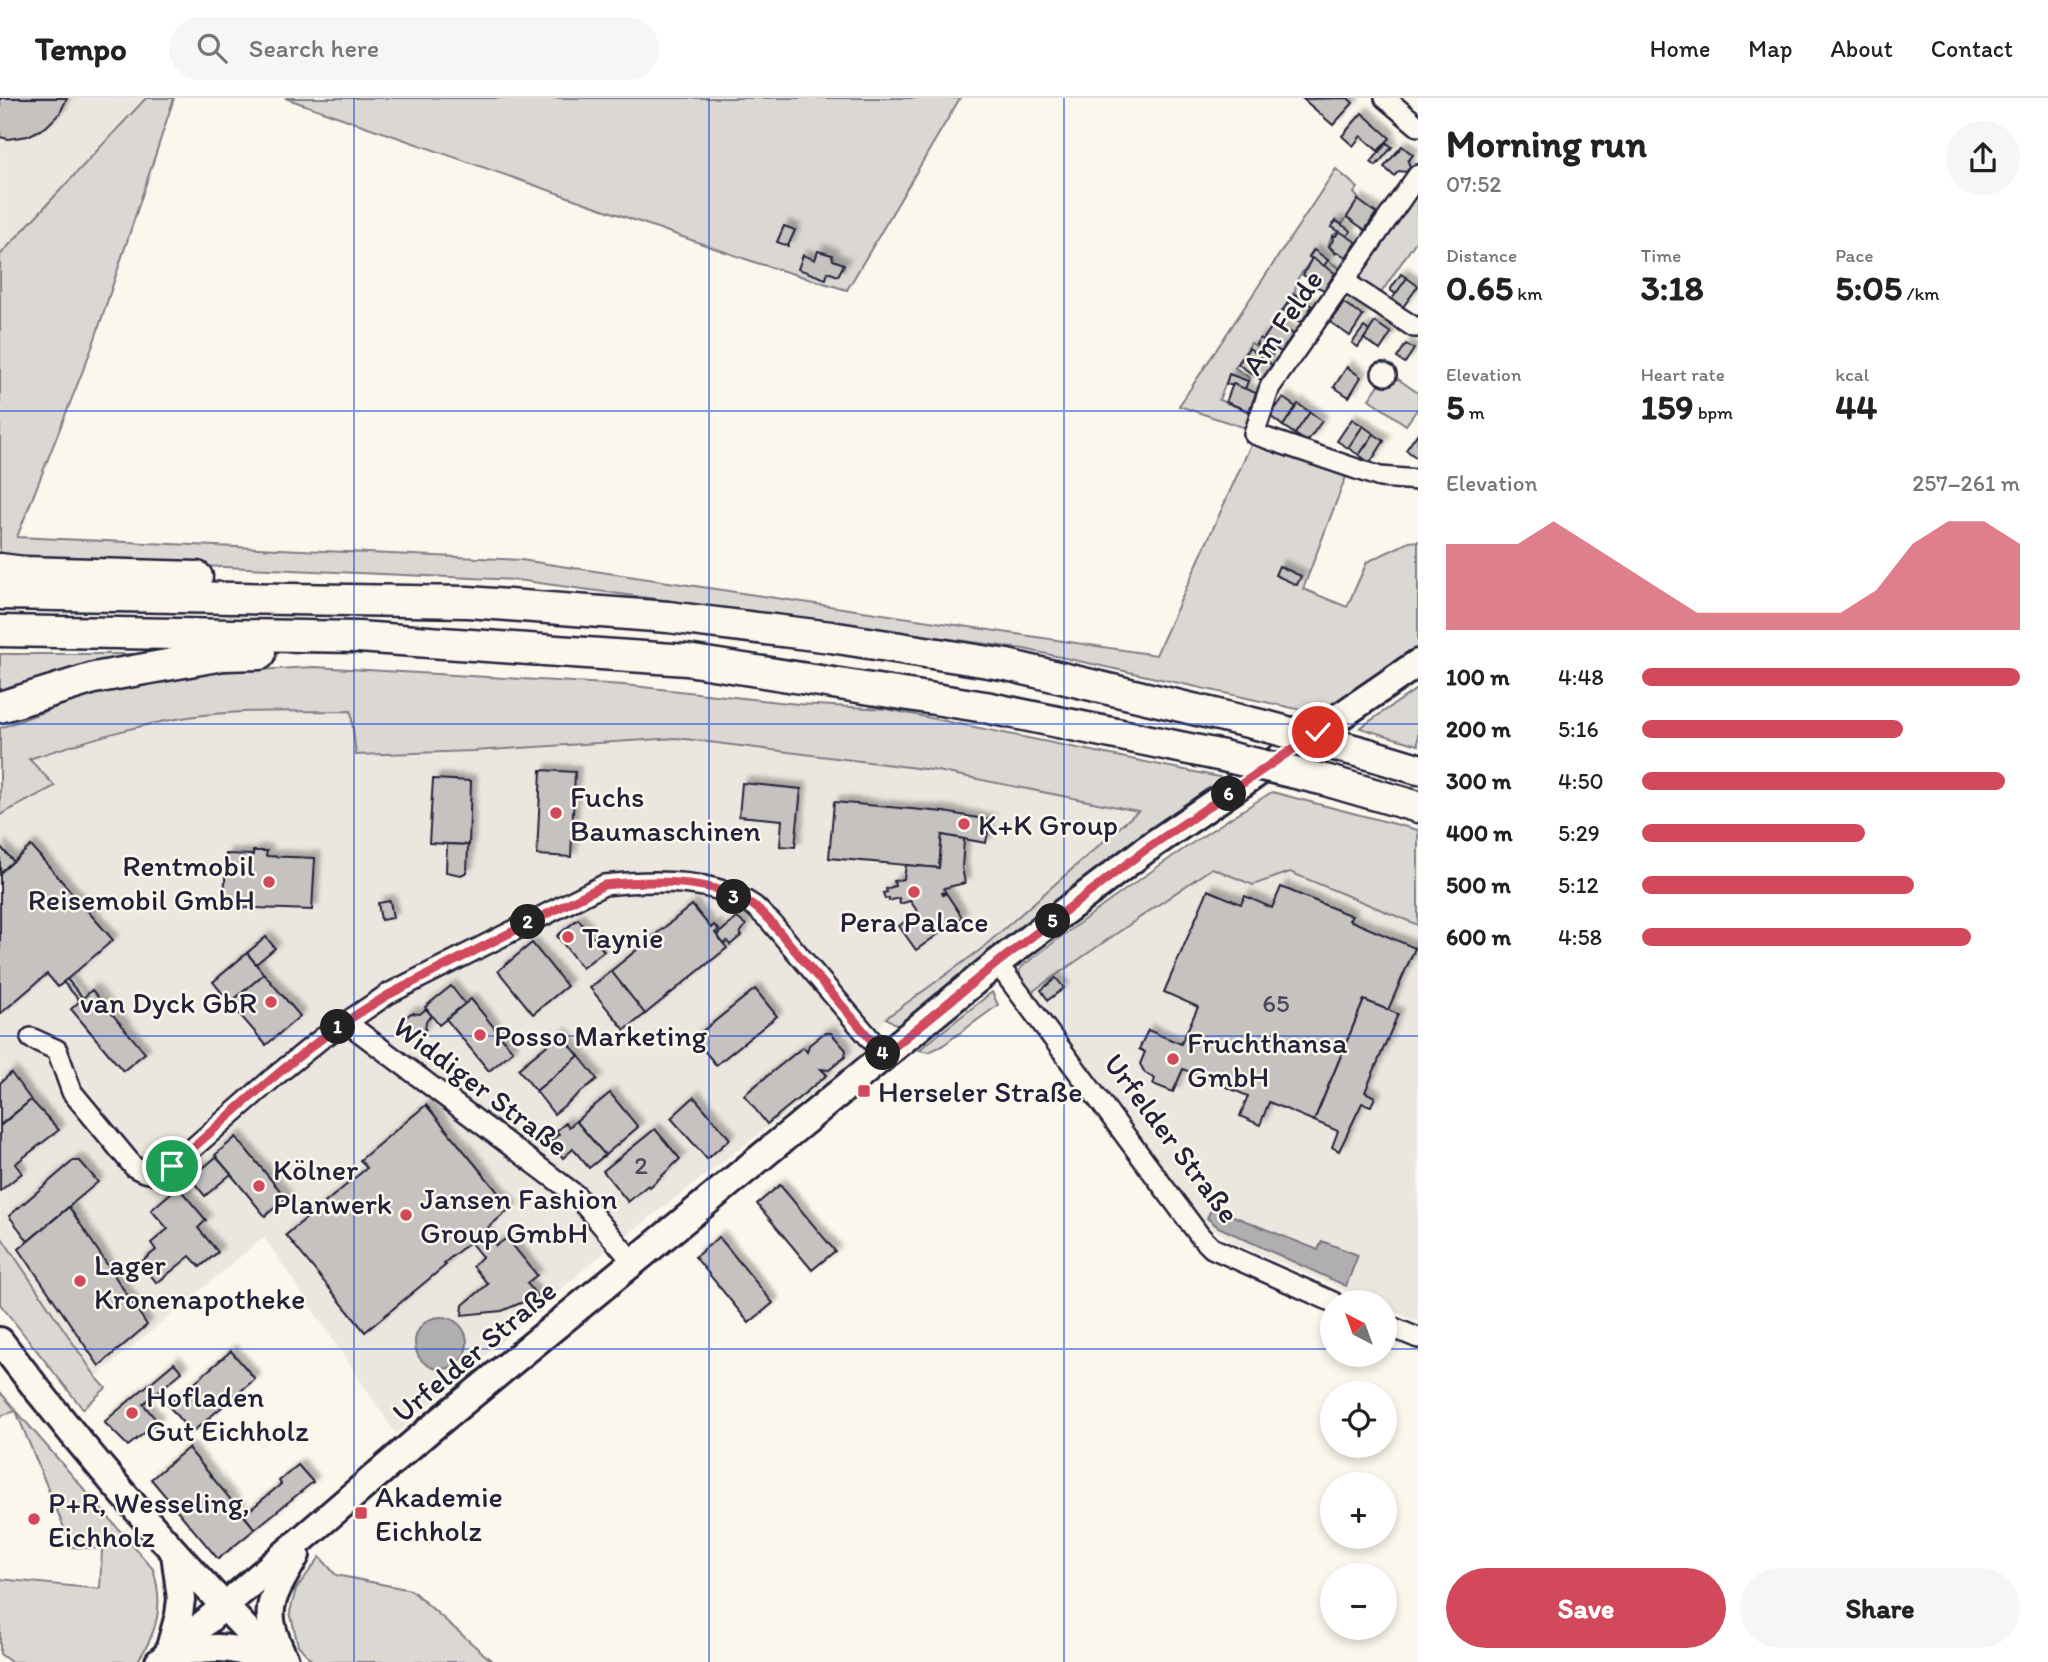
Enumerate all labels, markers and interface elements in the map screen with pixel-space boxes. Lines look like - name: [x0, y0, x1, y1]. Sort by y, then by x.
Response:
- search box: [169, 17, 659, 80]
- text: Tempo: [35, 29, 127, 68]
- icon: search: [193, 29, 231, 67]
- text: Search here: [249, 32, 379, 64]
- text: Home: [1650, 34, 1710, 63]
- text: Map: [1748, 34, 1792, 63]
- text: About: [1830, 34, 1893, 63]
- text: Contact: [1931, 34, 2013, 63]
- text: Morning run: [1446, 121, 1647, 167]
- button: share: [1946, 121, 2020, 195]
- text: 07:52: [1446, 170, 1501, 198]
- text: Distance: [1446, 244, 1517, 267]
- text: Time: [1641, 244, 1681, 267]
- text: Pace: [1835, 244, 1873, 267]
- street label: Am Felde: [1233, 262, 1331, 382]
- text: 0.65: [1446, 267, 1513, 309]
- text: 3:18: [1641, 267, 1704, 309]
- text: 5:05: [1835, 267, 1902, 309]
- text: km: [1513, 282, 1542, 305]
- text: /km: [1902, 282, 1940, 305]
- text: Elevation: [1446, 363, 1522, 386]
- text: Heart rate: [1641, 363, 1725, 386]
- text: kcal: [1835, 363, 1869, 386]
- text: 5: [1446, 386, 1464, 428]
- text: 159: [1641, 386, 1694, 428]
- text: 44: [1835, 386, 1877, 428]
- text: m: [1464, 401, 1485, 424]
- text: bpm: [1694, 401, 1733, 424]
- text: Elevation: [1446, 469, 1537, 497]
- text: 257–261 m: [1912, 469, 2020, 497]
- text: 100 m: [1446, 663, 1510, 691]
- text: 4:48: [1558, 663, 1604, 691]
- pin: [1288, 702, 1348, 762]
- icon: check: [1299, 713, 1337, 751]
- text: 200 m: [1446, 715, 1511, 743]
- text: 5:16: [1558, 715, 1599, 743]
- text: 300 m: [1446, 767, 1511, 795]
- text: 4:50: [1558, 767, 1604, 795]
- pin: 6: [1212, 776, 1246, 812]
- place label: Fuchs Baumaschinen: [570, 778, 761, 849]
- text: 6: [1223, 782, 1234, 805]
- marker: Fuchs Baumaschinen: [548, 805, 564, 821]
- place label: K+K Group: [978, 806, 1118, 843]
- marker: K+K Group: [956, 816, 972, 832]
- text: 400 m: [1446, 819, 1513, 847]
- text: 5:29: [1558, 819, 1600, 847]
- place label: Rentmobil Reisemobil GmbH: [28, 847, 255, 918]
- text: 500 m: [1446, 871, 1511, 899]
- text: 5:12: [1558, 871, 1598, 899]
- marker: Rentmobil Reisemobil GmbH: [261, 874, 277, 890]
- pin: 3: [716, 880, 752, 914]
- marker: Pera Palace: [906, 884, 922, 900]
- text: 3: [728, 885, 739, 908]
- place label: Pera Palace: [839, 903, 989, 940]
- pin: 2: [510, 904, 546, 940]
- pin: 5: [1036, 904, 1070, 938]
- text: 5: [1048, 909, 1057, 932]
- text: 2: [523, 910, 533, 933]
- place label: Taynie: [582, 919, 663, 956]
- text: 600 m: [1446, 923, 1511, 951]
- text: 4:58: [1558, 923, 1602, 951]
- marker: Taynie: [560, 929, 576, 945]
- place label: van Dyck GbR: [80, 984, 257, 1021]
- house number: 65: [1262, 987, 1290, 1019]
- marker: van Dyck GbR: [263, 994, 279, 1010]
- street label: Widdiger Straße: [386, 1008, 576, 1164]
- pin: 1: [320, 1010, 356, 1044]
- text: 1: [333, 1015, 342, 1038]
- place label: Posso Marketing: [494, 1017, 707, 1054]
- place label: Fruchthansa GmbH: [1187, 1024, 1348, 1095]
- marker: Posso Marketing: [472, 1027, 488, 1043]
- pin: 4: [866, 1035, 900, 1070]
- text: 4: [877, 1041, 888, 1064]
- street label: Urfelder Straße: [1096, 1046, 1248, 1230]
- marker: Fruchthansa GmbH: [1165, 1051, 1181, 1067]
- place label: Herseler Straße: [878, 1073, 1082, 1110]
- marker: Herseler Straße: [856, 1083, 872, 1099]
- pin: [142, 1136, 202, 1196]
- icon: arrive: [153, 1147, 191, 1185]
- house number: 2: [634, 1149, 648, 1181]
- place label: Kölner Planwerk: [273, 1151, 392, 1222]
- marker: Kölner Planwerk: [251, 1178, 267, 1194]
- place label: Jansen Fashion Group GmbH: [420, 1180, 618, 1251]
- marker: Jansen Fashion Group GmbH: [398, 1207, 414, 1223]
- place label: Lager Kronenapotheke: [94, 1246, 306, 1317]
- street label: Urfelder Straße: [384, 1272, 564, 1430]
- marker: Lager Kronenapotheke: [72, 1273, 88, 1289]
- north arrow: [1320, 1290, 1396, 1367]
- map controls: [1320, 1290, 1397, 1640]
- place label: Hofladen Gut Eichholz: [146, 1378, 309, 1449]
- button: locate: [1320, 1381, 1397, 1458]
- marker: Hofladen Gut Eichholz: [124, 1405, 140, 1421]
- button: +: [1320, 1472, 1397, 1549]
- place label: Akademie Eichholz: [375, 1478, 503, 1549]
- place label: P+R, Wesseling, Eichholz: [48, 1484, 250, 1555]
- marker: Akademie Eichholz: [353, 1505, 369, 1521]
- marker: P+R, Wesseling, Eichholz: [26, 1511, 42, 1527]
- button: −: [1320, 1563, 1397, 1640]
- button: Save: [1446, 1568, 1726, 1648]
- button: Share: [1740, 1568, 2020, 1648]

